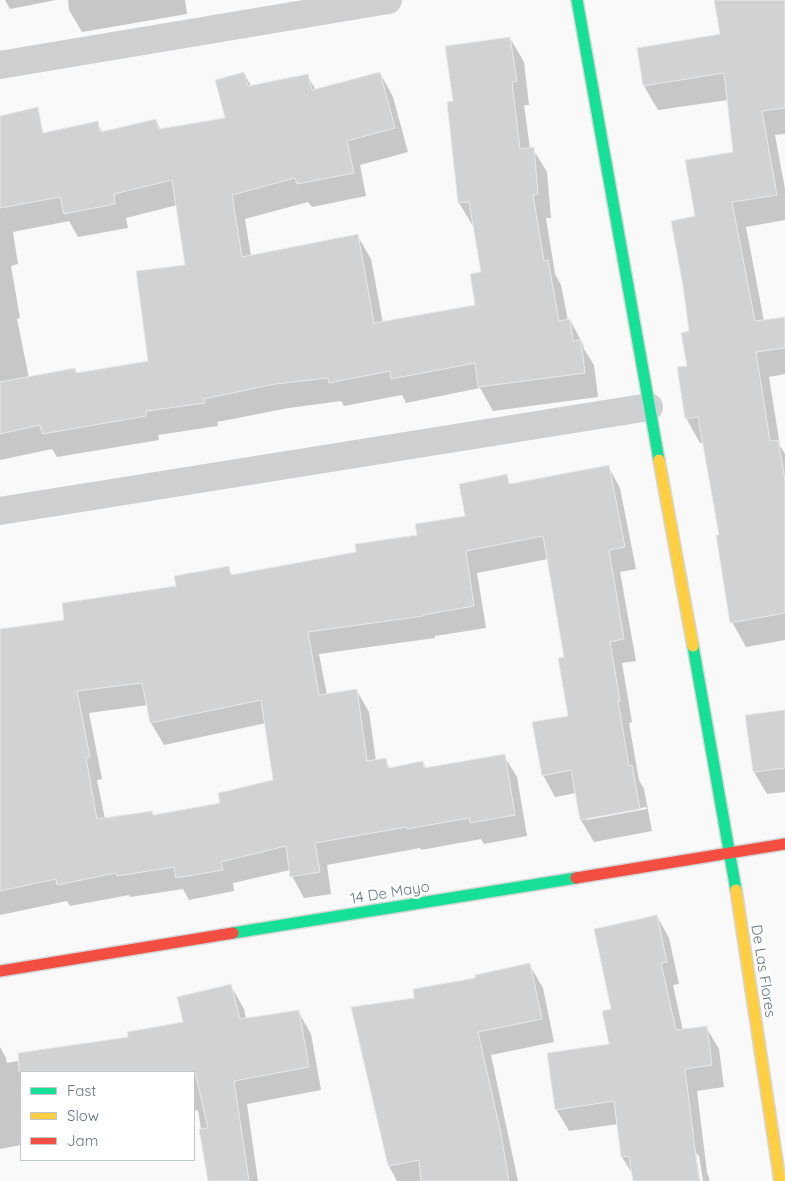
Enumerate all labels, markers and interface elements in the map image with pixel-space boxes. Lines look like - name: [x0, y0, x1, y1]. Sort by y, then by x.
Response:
- street label: 14 De Mayo: [349, 878, 431, 908]
- street label: De Las Flores: [747, 923, 779, 1019]
- legend: [20, 1071, 195, 1161]
- text: Fast: [67, 1081, 96, 1100]
- text: Slow: [67, 1106, 99, 1125]
- text: Jam: [67, 1131, 98, 1150]

